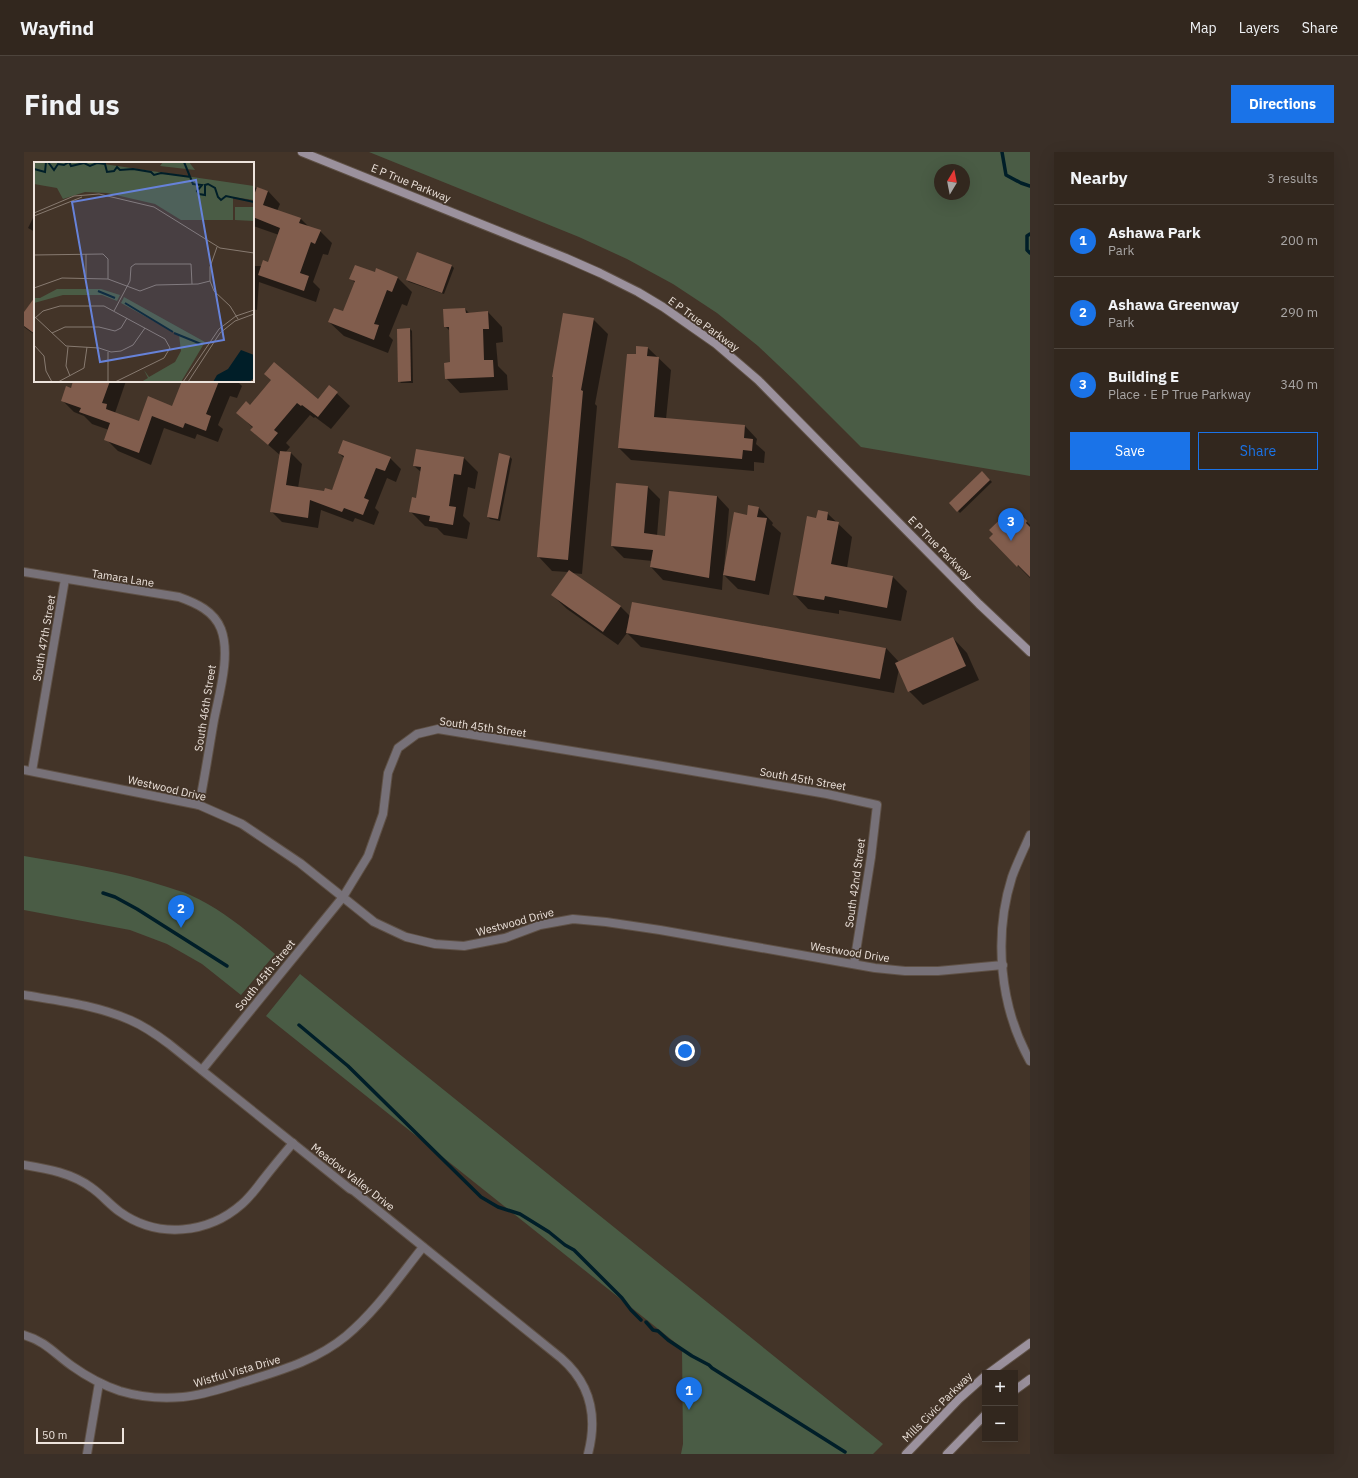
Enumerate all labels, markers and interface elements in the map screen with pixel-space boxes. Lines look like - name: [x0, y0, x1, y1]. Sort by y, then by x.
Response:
- text: Wayfind: [20, 16, 94, 40]
- text: Map: [1190, 19, 1217, 37]
- text: Layers: [1239, 19, 1280, 37]
- text: Share: [1302, 19, 1338, 37]
- button: Directions: [1231, 85, 1334, 123]
- text: Find us: [24, 86, 120, 123]
- street label: E P True Parkway: [369, 161, 453, 206]
- inset map: [34, 162, 254, 382]
- north arrow: [934, 164, 970, 200]
- text: Nearby: [1070, 167, 1128, 189]
- text: 3 results: [1267, 170, 1318, 187]
- text: Ashawa Park: [1108, 223, 1201, 242]
- text: 1: [1079, 232, 1087, 249]
- text: 200 m: [1280, 232, 1318, 249]
- text: Park: [1108, 242, 1134, 259]
- street label: E P True Parkway: [666, 293, 743, 355]
- text: Ashawa Greenway: [1108, 295, 1239, 314]
- text: 2: [1079, 304, 1087, 321]
- text: 290 m: [1280, 304, 1318, 321]
- text: Park: [1108, 314, 1134, 331]
- text: Building E: [1108, 367, 1179, 386]
- text: 3: [1079, 376, 1087, 393]
- text: 340 m: [1280, 376, 1318, 393]
- text: Place · E P True Parkway: [1108, 386, 1251, 403]
- button: Save: [1070, 432, 1190, 470]
- button: Share: [1198, 432, 1318, 470]
- pin: 3: [998, 508, 1024, 541]
- street label: E P True Parkway: [905, 513, 975, 583]
- street label: Tamara Lane: [91, 566, 155, 590]
- street label: South 47th Street: [30, 594, 59, 682]
- street label: South 46th Street: [191, 664, 219, 752]
- street label: South 45th Street: [439, 714, 527, 740]
- street label: South 45th Street: [759, 765, 847, 794]
- street label: Westwood Drive: [126, 772, 208, 804]
- street label: South 42nd Street: [842, 837, 868, 929]
- pin: 2: [168, 895, 194, 928]
- street label: Westwood Drive: [475, 905, 555, 939]
- street label: South 45th Street: [232, 936, 298, 1013]
- street label: Westwood Drive: [809, 939, 891, 965]
- your location: [675, 1041, 695, 1061]
- street label: Meadow Valley Drive: [308, 1140, 398, 1214]
- street label: Wistful Vista Drive: [192, 1352, 282, 1390]
- street label: Mills Civic Parkway: [899, 1369, 975, 1445]
- map controls: [982, 1370, 1018, 1442]
- button: +: [982, 1370, 1018, 1406]
- pin: 1: [676, 1377, 702, 1410]
- button: −: [982, 1406, 1018, 1442]
- scale bar: [36, 1426, 124, 1445]
- text: 50 m: [42, 1428, 67, 1442]

